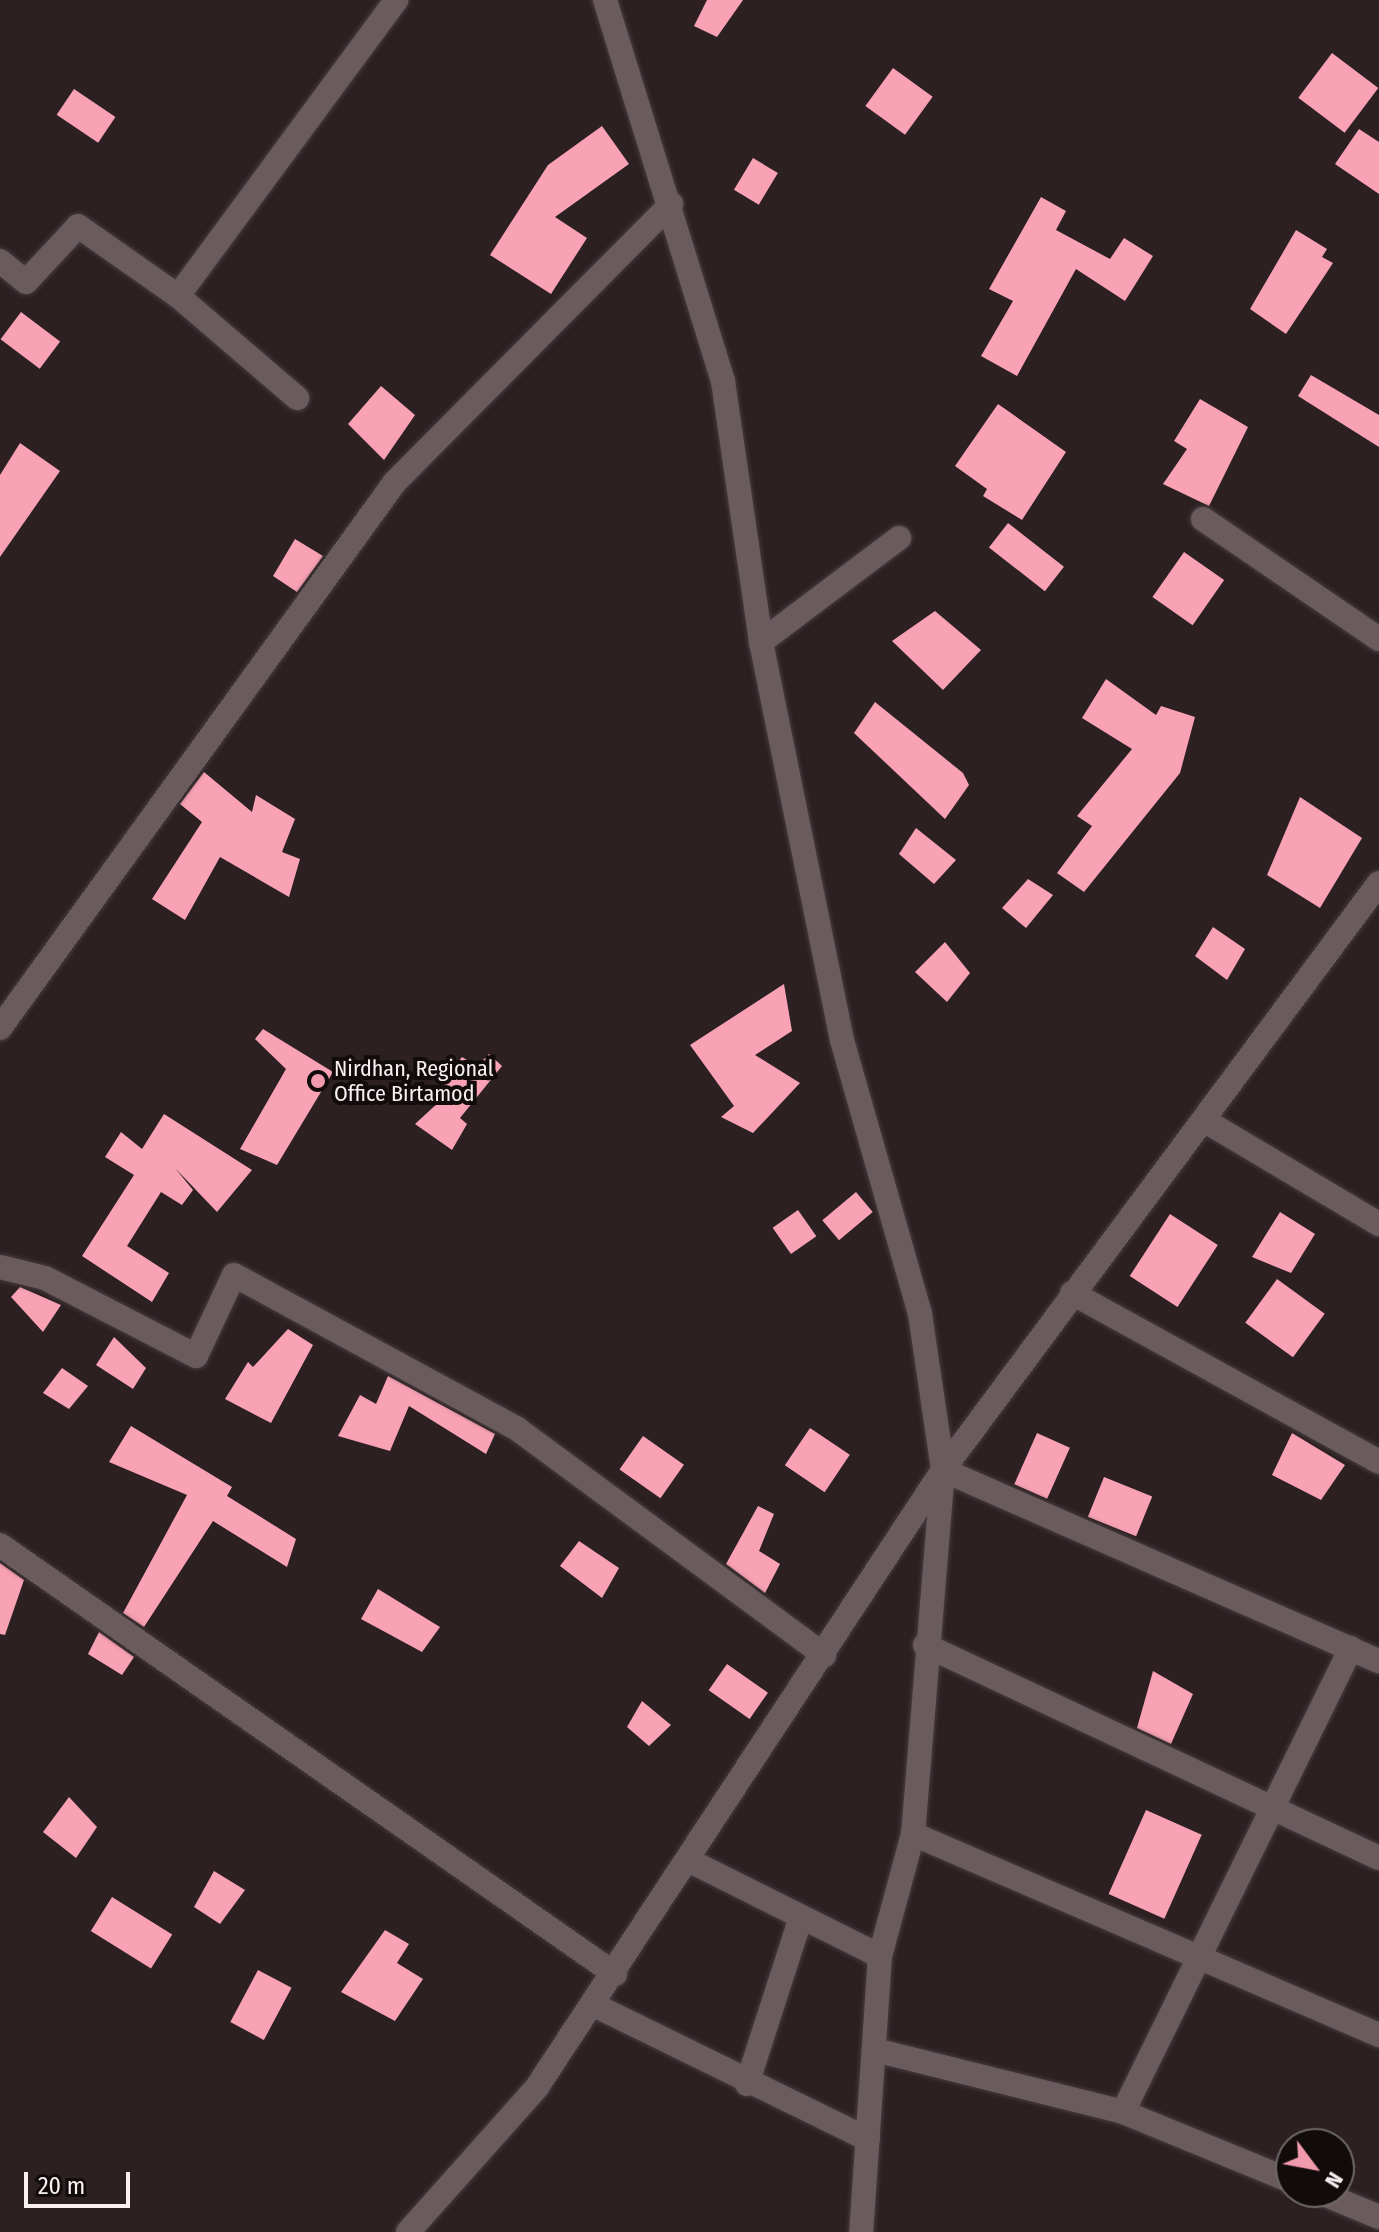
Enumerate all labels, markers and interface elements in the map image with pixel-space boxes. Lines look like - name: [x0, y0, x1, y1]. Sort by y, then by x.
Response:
- place label: Nirdhan, Regional Office Birtamod: [334, 1055, 493, 1106]
- marker: Nirdhan, Regional Office Birtamod: [309, 1072, 327, 1090]
- north arrow: [1275, 2128, 1355, 2208]
- scale bar: [28, 2156, 134, 2206]
- text: N: [1319, 2167, 1349, 2193]
- text: 20 m: [38, 2172, 85, 2200]

